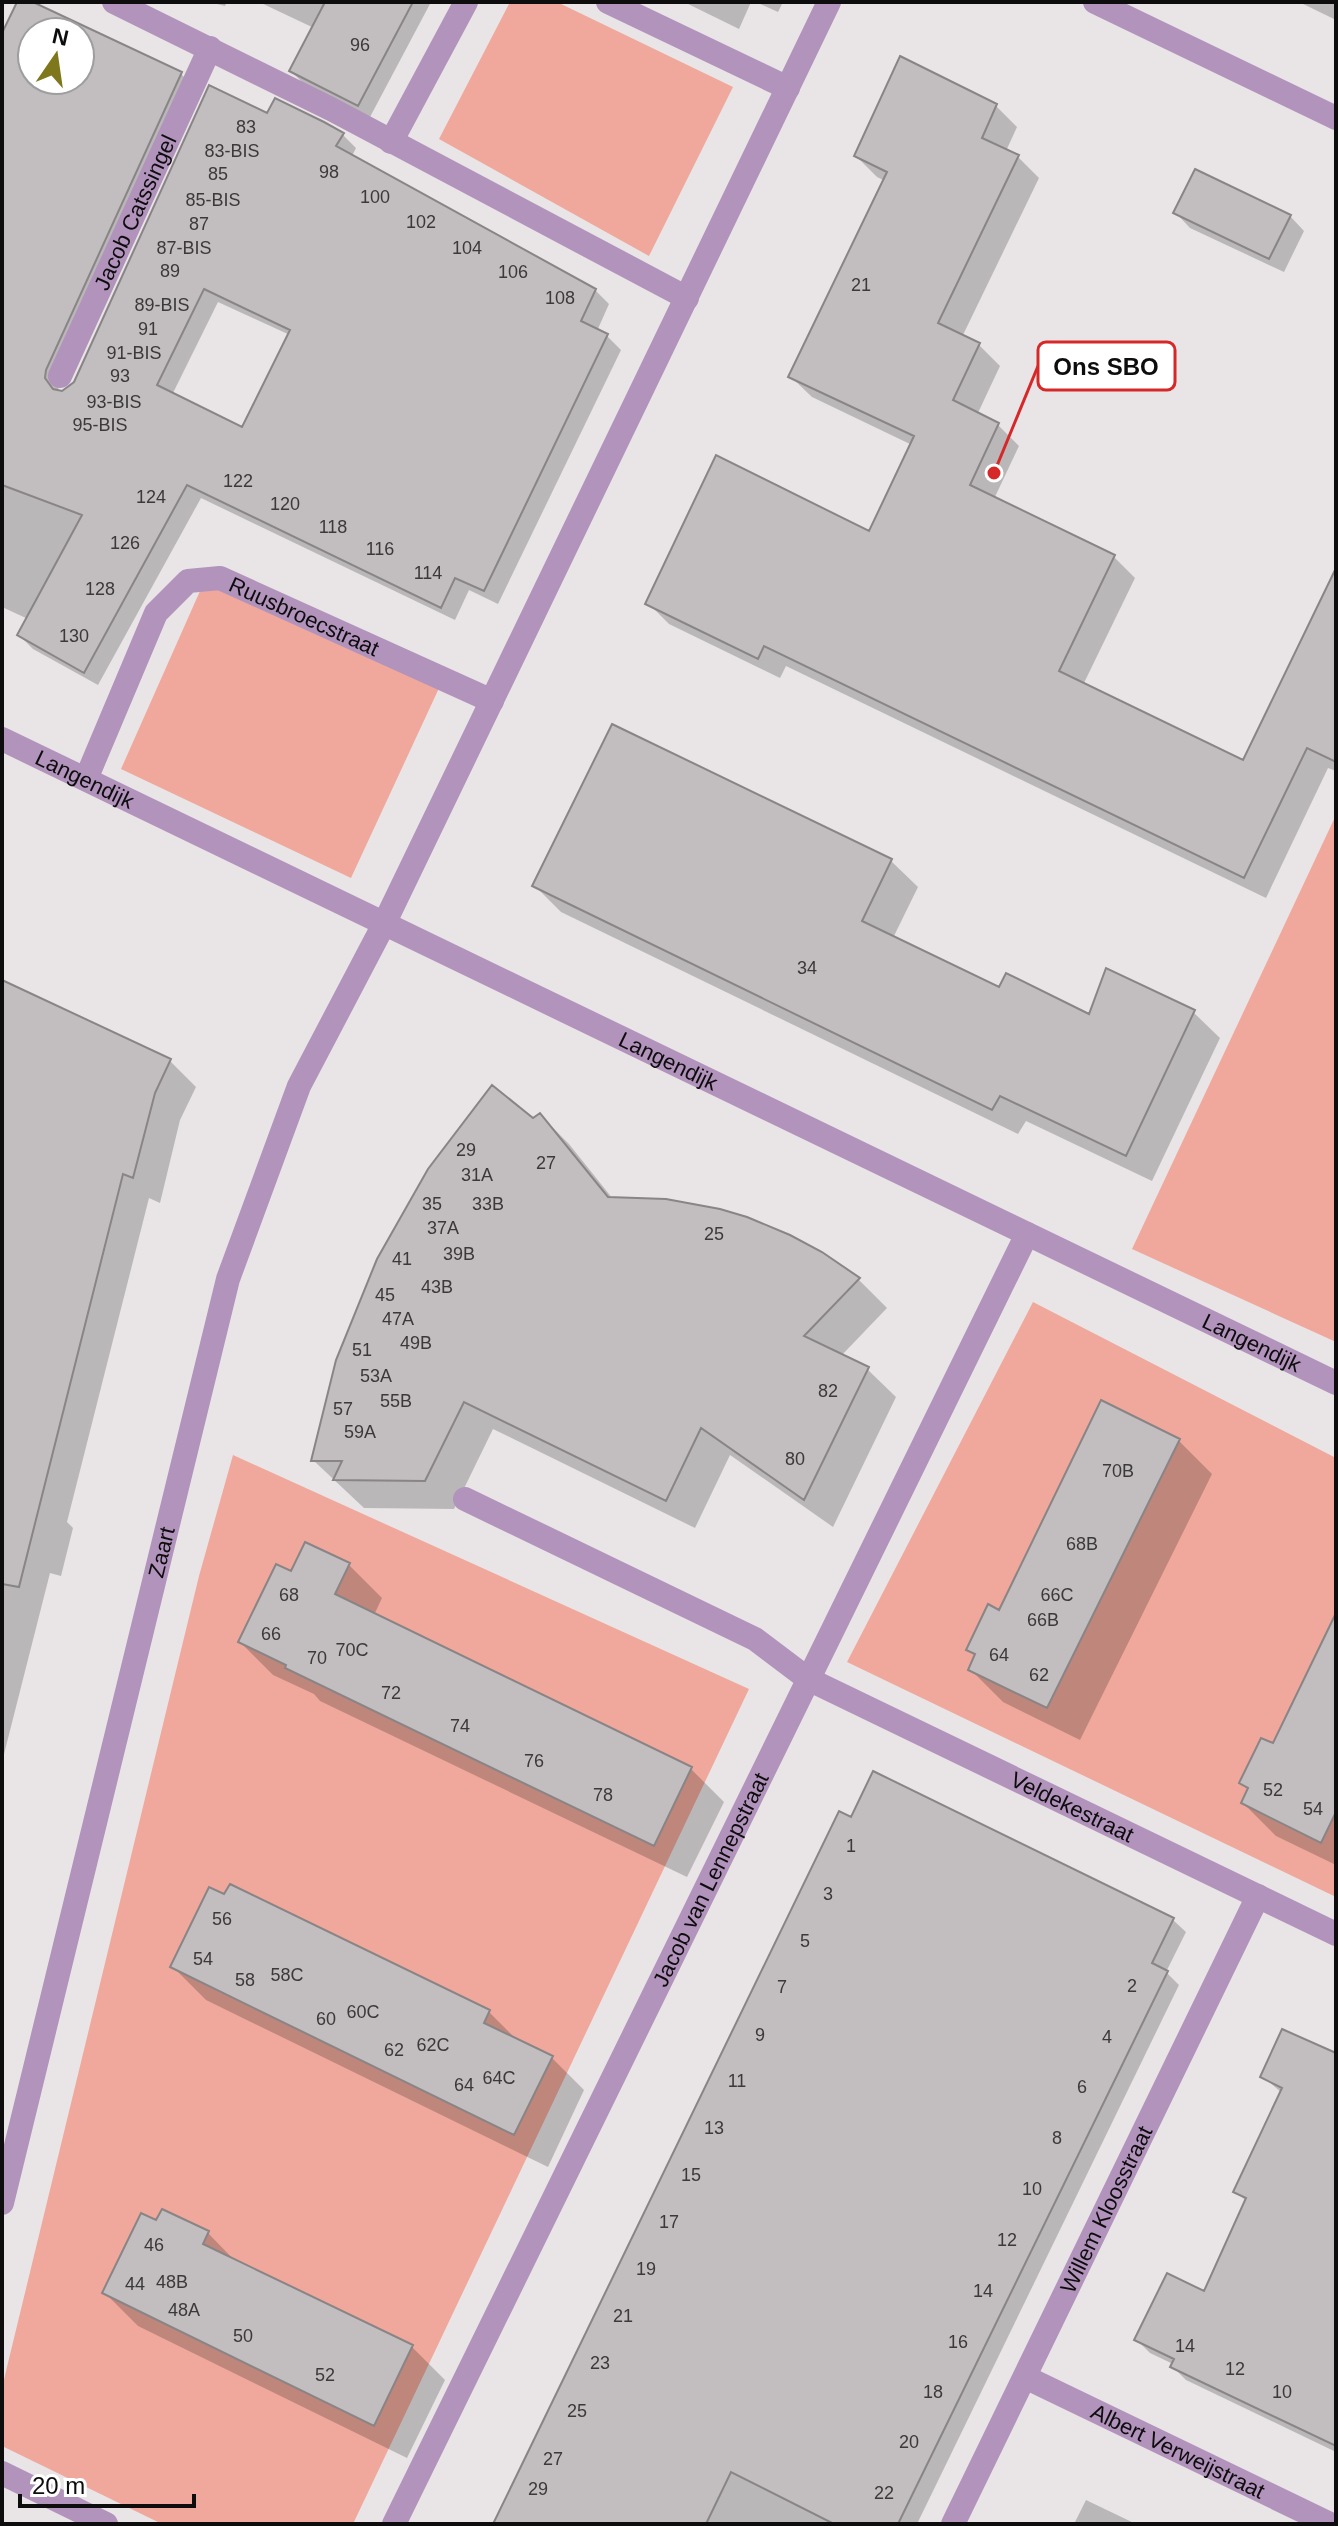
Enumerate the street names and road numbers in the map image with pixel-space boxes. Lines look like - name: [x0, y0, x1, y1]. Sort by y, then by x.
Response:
- street label: Jacob Catssingel: [89, 131, 182, 294]
- street label: Ruusbroecstraat: [225, 572, 383, 661]
- street label: Langendijk: [31, 745, 139, 814]
- street label: Langendijk: [615, 1027, 722, 1096]
- street label: Langendijk: [1198, 1308, 1306, 1378]
- street label: Zaart: [143, 1524, 180, 1580]
- street label: Veldekestraat: [1007, 1767, 1138, 1847]
- street label: Jacob van Lennepstraat: [648, 1769, 774, 1991]
- street label: Willem Kloosstraat: [1055, 2122, 1157, 2297]
- street label: Albert Verweijstraat: [1087, 2399, 1269, 2504]

